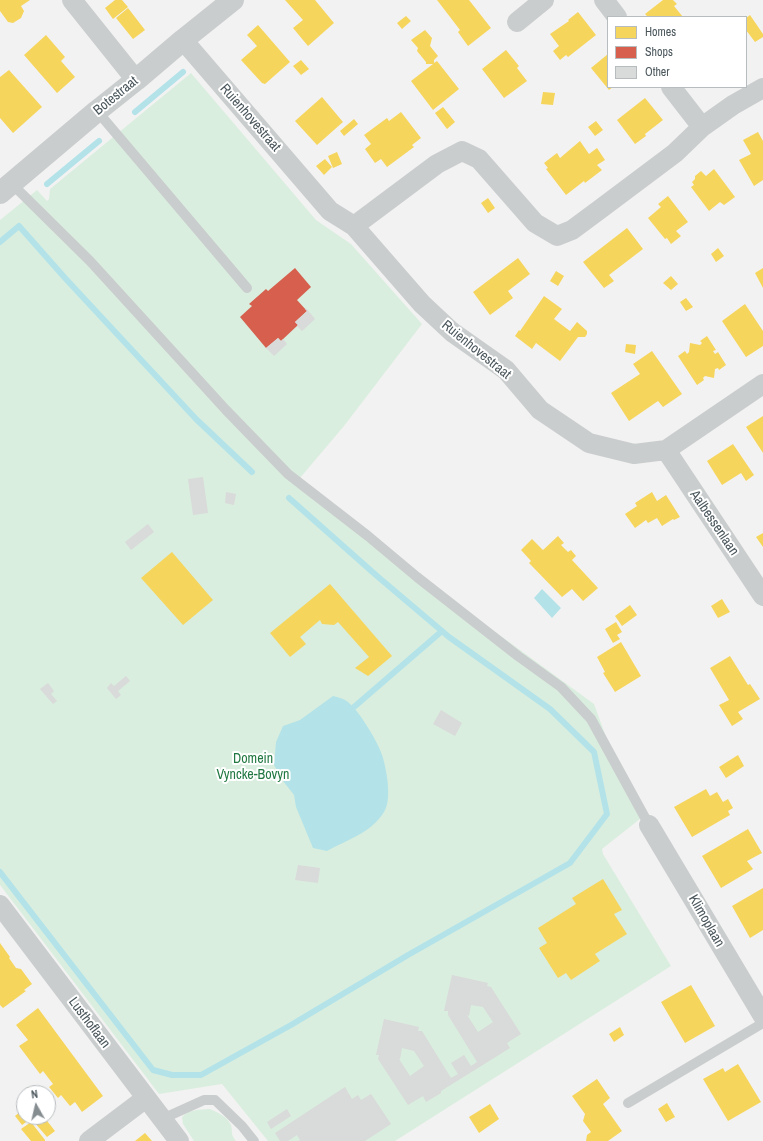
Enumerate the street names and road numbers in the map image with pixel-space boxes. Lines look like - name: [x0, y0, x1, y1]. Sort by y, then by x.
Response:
- street label: Botestraat: [90, 73, 142, 119]
- street label: Ruienhovestraat: [216, 81, 284, 155]
- street label: Ruienhovestraat: [438, 317, 514, 383]
- street label: Aalbessenlaan: [686, 487, 742, 559]
- street label: Klimoplaan: [684, 892, 728, 950]
- street label: Lusthoflaan: [64, 994, 114, 1052]

